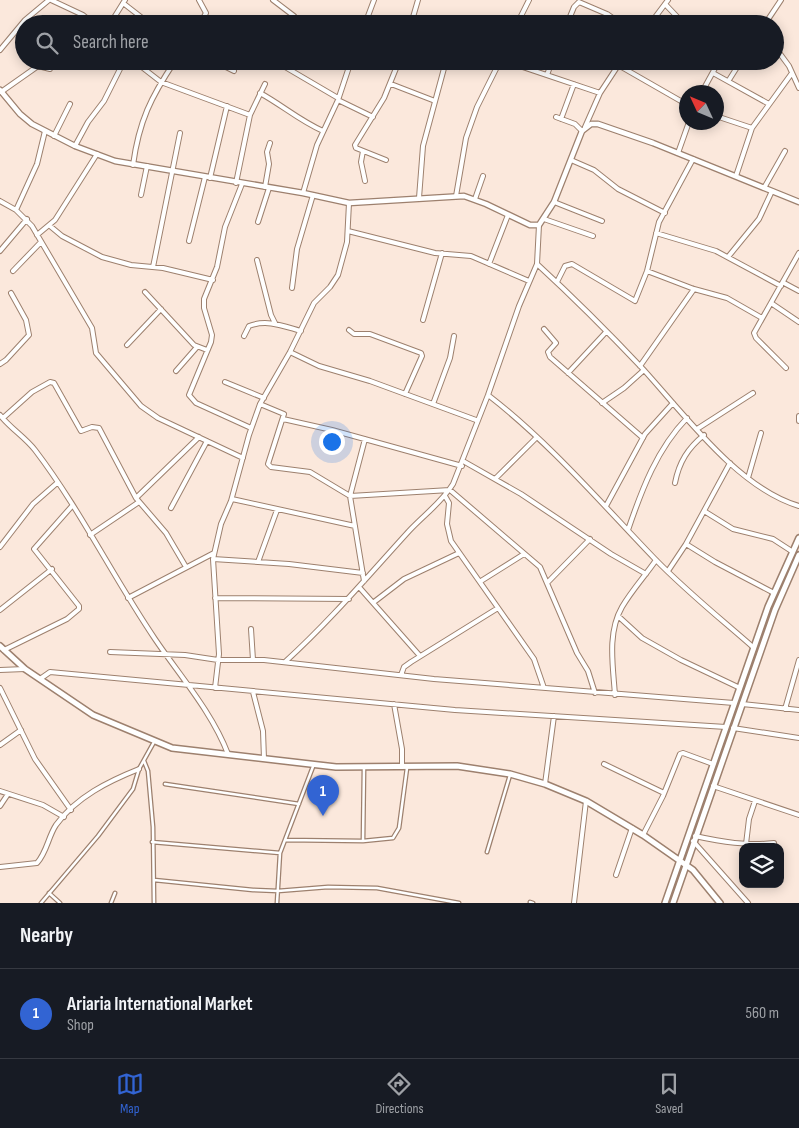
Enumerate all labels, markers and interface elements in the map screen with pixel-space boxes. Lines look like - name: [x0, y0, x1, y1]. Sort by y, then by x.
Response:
- search box: [15, 15, 784, 70]
- icon: search: [33, 29, 61, 57]
- text: Search here: [73, 31, 149, 54]
- north arrow: [679, 85, 724, 130]
- your location: [319, 429, 345, 455]
- pin: 1: [307, 775, 339, 816]
- map controls: [739, 843, 784, 888]
- button: layers: [739, 843, 784, 888]
- text: Nearby: [20, 923, 73, 948]
- text: Ariaria International Market: [67, 993, 253, 1016]
- text: 1: [33, 1004, 39, 1023]
- text: 560 m: [746, 1004, 779, 1023]
- text: Shop: [67, 1016, 94, 1035]
- tab: Map: [116, 1070, 144, 1117]
- tab: Directions: [375, 1070, 424, 1117]
- tab: Saved: [655, 1070, 683, 1117]

